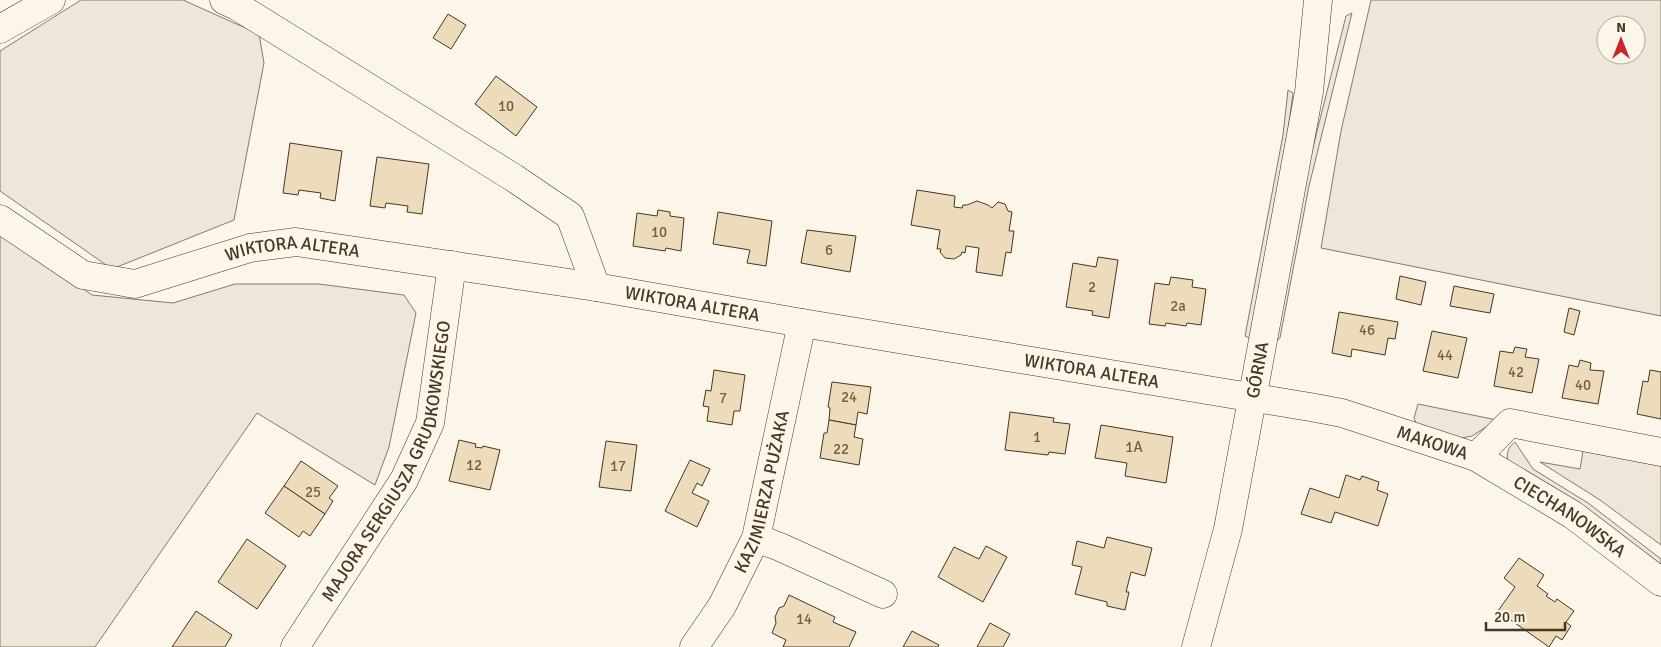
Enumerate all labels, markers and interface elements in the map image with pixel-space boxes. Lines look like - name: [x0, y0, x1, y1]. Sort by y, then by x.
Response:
- north arrow: [1596, 15, 1646, 65]
- text: N: [1616, 19, 1626, 36]
- house number: 10: [498, 97, 514, 115]
- house number: 10: [651, 223, 667, 241]
- street label: WIKTORA ALTERA: [222, 231, 361, 266]
- house number: 6: [825, 241, 833, 259]
- house number: 2: [1088, 278, 1096, 296]
- street label: WIKTORA ALTERA: [623, 281, 762, 326]
- house number: 2a: [1170, 297, 1186, 315]
- street label: MAJORA SERGIUSZA GRUDKOWSKIEGO: [317, 319, 455, 606]
- house number: 46: [1359, 321, 1375, 339]
- street label: GÓRNA: [1241, 340, 1274, 400]
- house number: 44: [1437, 346, 1453, 364]
- street label: WIKTORA ALTERA: [1023, 349, 1161, 393]
- house number: 42: [1508, 363, 1524, 381]
- house number: 40: [1575, 376, 1591, 394]
- house number: 24: [841, 388, 857, 406]
- house number: 7: [719, 389, 727, 407]
- street label: KAZIMIERZA PUŻAKA: [729, 408, 794, 577]
- street label: MAKOWA: [1394, 421, 1471, 465]
- house number: 1: [1033, 428, 1041, 446]
- house number: 1A: [1125, 438, 1143, 456]
- house number: 22: [833, 440, 849, 458]
- house number: 12: [466, 456, 482, 474]
- house number: 17: [610, 457, 626, 475]
- street label: CIECHANOWSKA: [1509, 471, 1630, 562]
- house number: 25: [305, 483, 321, 501]
- scale bar: [1486, 600, 1565, 632]
- text: 20 m: [1494, 608, 1525, 626]
- house number: 14: [796, 610, 812, 628]

